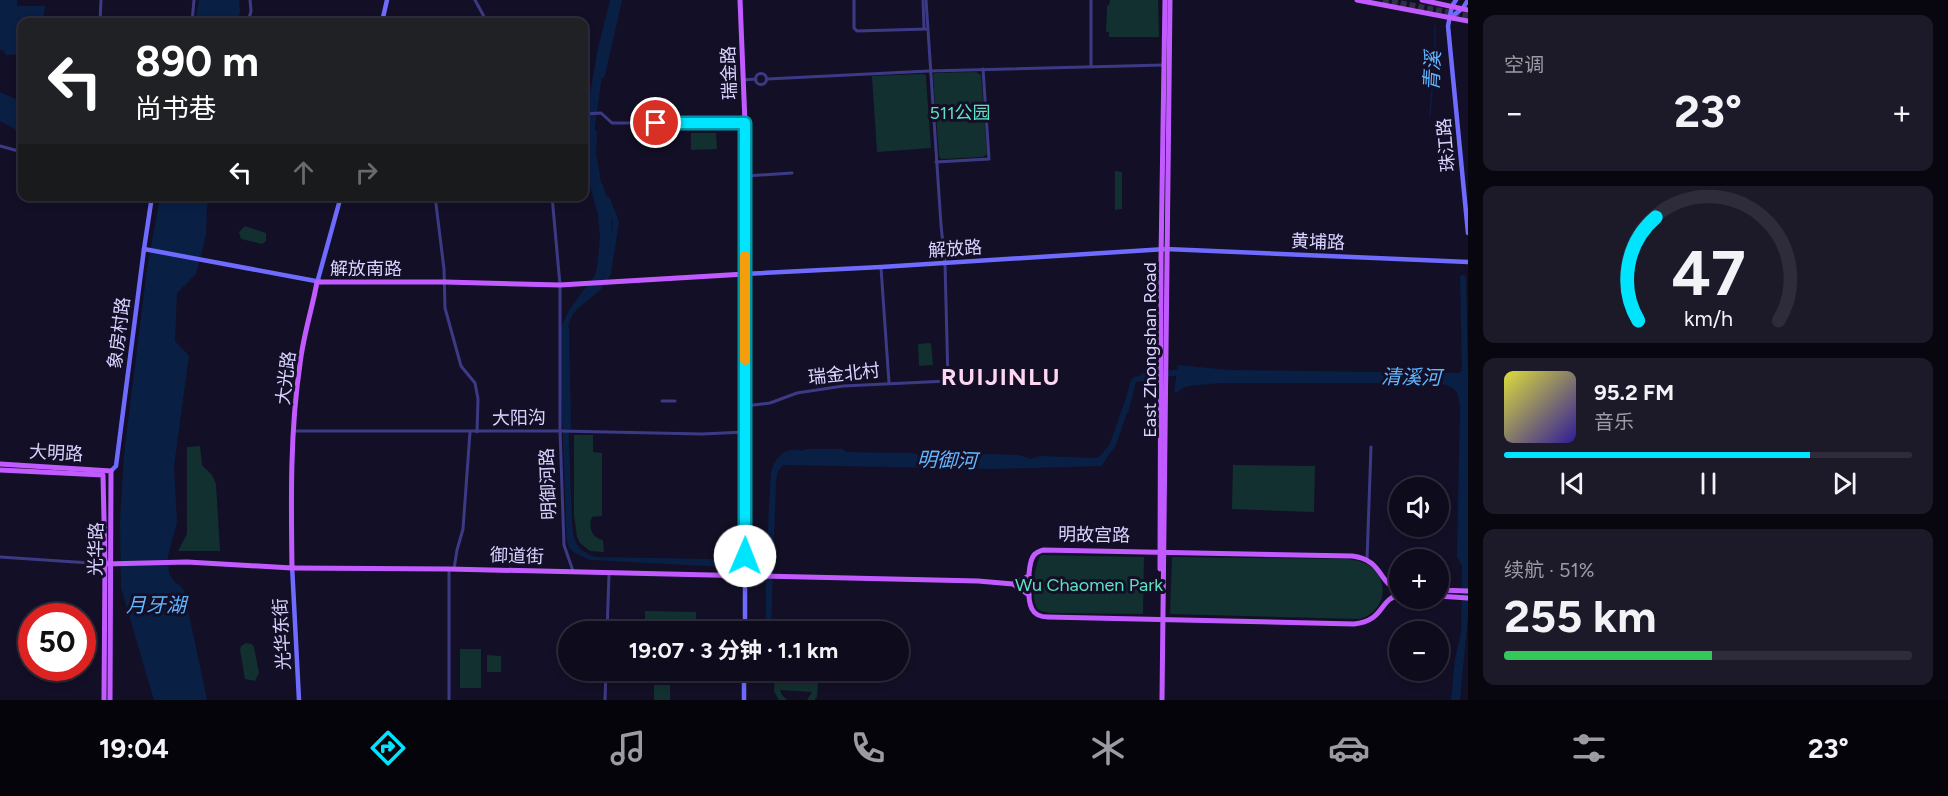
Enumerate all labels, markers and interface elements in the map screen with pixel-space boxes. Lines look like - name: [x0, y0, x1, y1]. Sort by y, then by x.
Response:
- text: 890 m: [135, 36, 259, 87]
- icon: left: [36, 42, 114, 120]
- street label: 瑞金路: [717, 46, 741, 100]
- water label: 青溪: [1419, 48, 1445, 92]
- text: 空调: [1504, 53, 1544, 77]
- text: 23°: [1674, 84, 1742, 138]
- text: 尚书巷: [135, 92, 216, 125]
- text: −: [1504, 93, 1525, 132]
- text: +: [1891, 93, 1912, 132]
- pin: [630, 97, 681, 148]
- park label: 511公园: [929, 102, 991, 124]
- icon: arrive: [639, 106, 672, 139]
- street label: 珠江路: [1433, 117, 1459, 173]
- icon: left: [224, 156, 257, 189]
- icon: ahead: [287, 156, 320, 189]
- icon: right: [350, 156, 383, 189]
- street label: 黄埔路: [1291, 230, 1345, 254]
- street label: 解放路: [927, 236, 983, 262]
- text: 47: [1671, 237, 1745, 312]
- street label: 解放南路: [330, 258, 402, 280]
- street label: East Zhongshan Road: [1139, 262, 1161, 438]
- street label: 象房村路: [104, 296, 134, 370]
- text: km/h: [1684, 307, 1732, 332]
- street label: 大光路: [272, 350, 300, 406]
- street label: 瑞金北村: [807, 359, 881, 389]
- district label: RUIJINLU: [941, 362, 1061, 391]
- water label: 清溪河: [1381, 364, 1445, 390]
- text: 95.2 FM: [1594, 379, 1674, 406]
- street label: 大阳沟: [492, 407, 546, 429]
- text: 音乐: [1594, 410, 1634, 434]
- street label: 大明路: [28, 441, 84, 465]
- water label: 明御河: [917, 447, 981, 473]
- street label: 明御河路: [536, 448, 560, 520]
- icon: previous: [1556, 467, 1589, 500]
- icon: pause: [1692, 467, 1725, 500]
- icon: next: [1828, 467, 1861, 500]
- map controls: [1389, 477, 1449, 681]
- button: sound: [1389, 477, 1449, 537]
- street label: 光华路: [85, 522, 107, 576]
- street label: 明故宫路: [1058, 523, 1130, 547]
- position arrow: [713, 524, 777, 588]
- street label: 御道街: [490, 544, 544, 568]
- button: +: [1389, 549, 1449, 609]
- text: 续航 · 51%: [1504, 558, 1594, 582]
- park label: Wu Chaomen Park: [1015, 574, 1163, 596]
- text: 255 km: [1504, 589, 1657, 643]
- water label: 月牙湖: [126, 593, 189, 617]
- street label: 光华东街: [269, 597, 295, 671]
- speed limit sign: 50: [18, 603, 96, 681]
- button: −: [1389, 621, 1449, 681]
- text: 19:07 · 3 分钟 · 1.1 km: [629, 637, 838, 664]
- icon: directions: [367, 727, 409, 769]
- icon: music: [607, 727, 649, 769]
- icon: phone: [847, 727, 889, 769]
- icon: climate: [1087, 727, 1129, 769]
- icon: car: [1328, 727, 1370, 769]
- icon: filters: [1568, 727, 1610, 769]
- text: 19:04: [99, 732, 169, 765]
- text: 23°: [1808, 732, 1849, 765]

